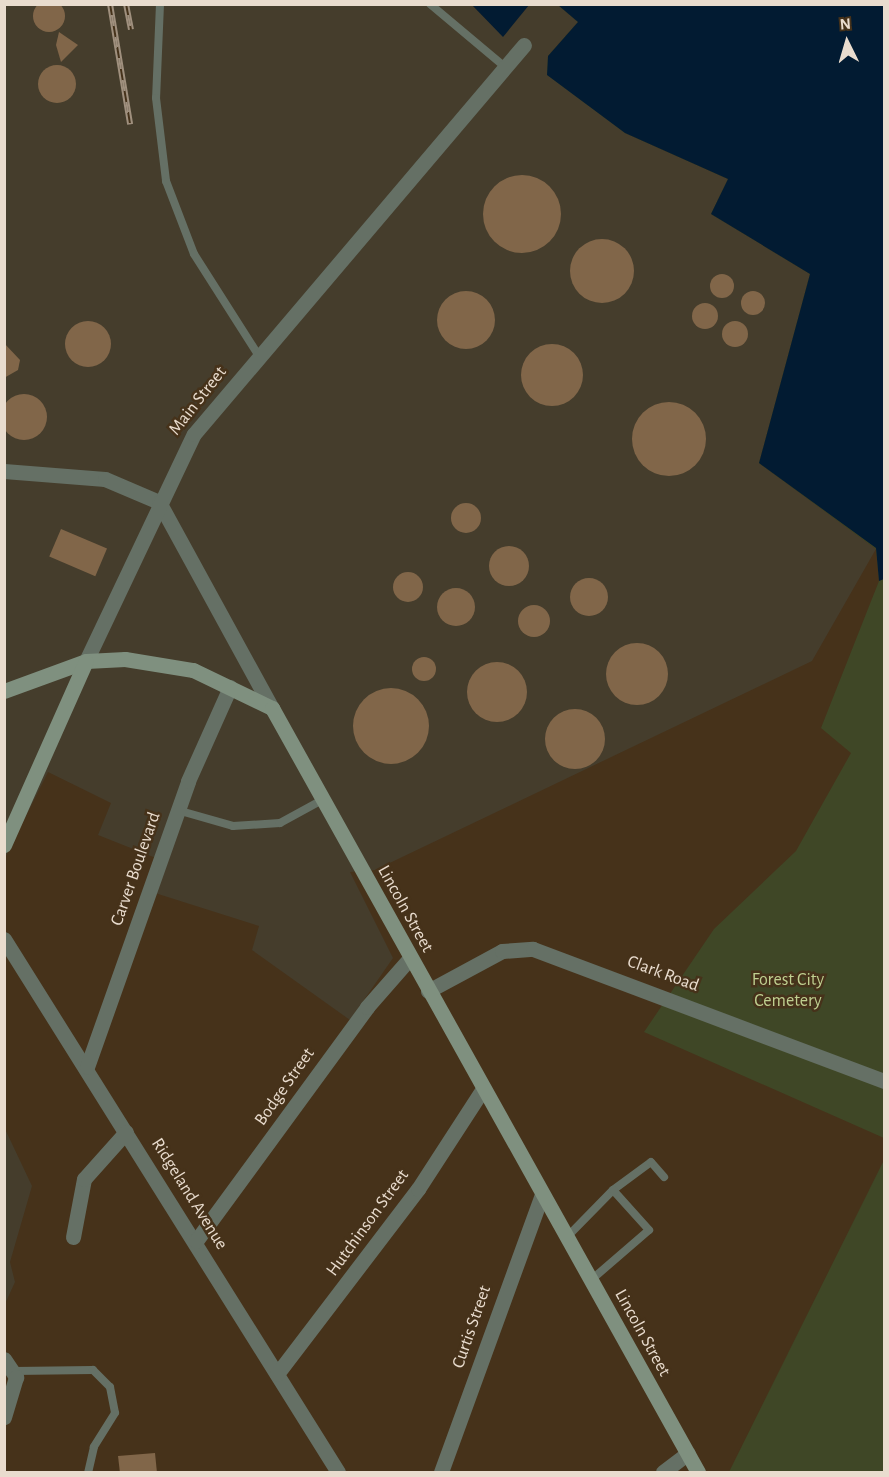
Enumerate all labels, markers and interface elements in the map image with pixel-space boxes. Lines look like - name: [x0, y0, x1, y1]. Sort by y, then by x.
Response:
- north arrow: [817, 12, 877, 72]
- text: N: [839, 16, 852, 33]
- street label: Main Street: [164, 362, 232, 440]
- street label: Carver Boulevard: [106, 809, 166, 929]
- street label: Lincoln Street: [372, 862, 438, 956]
- street label: Clark Road: [624, 951, 702, 997]
- park label: Forest City Cemetery: [752, 970, 824, 1012]
- street label: Bodge Street: [250, 1044, 320, 1130]
- street label: Ridgeland Avenue: [146, 1134, 232, 1254]
- street label: Hutchinson Street: [322, 1165, 414, 1281]
- street label: Curtis Street: [448, 1283, 496, 1371]
- street label: Lincoln Street: [609, 1286, 675, 1380]

